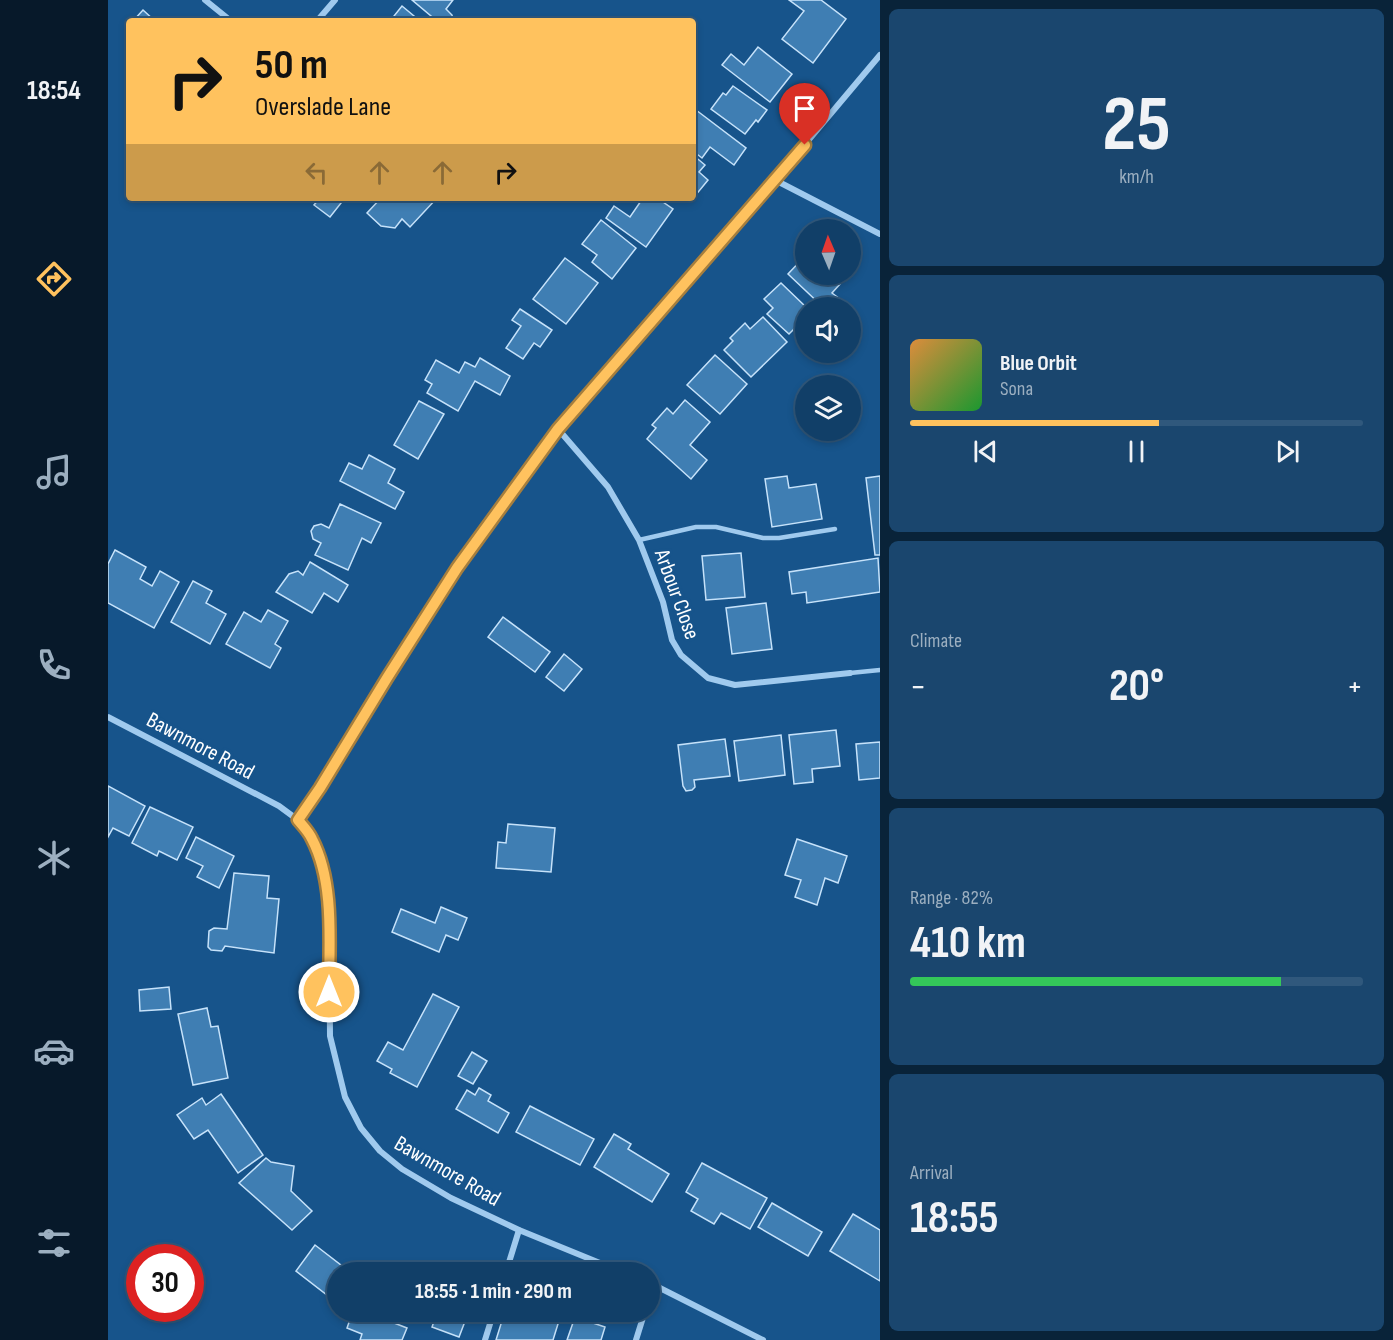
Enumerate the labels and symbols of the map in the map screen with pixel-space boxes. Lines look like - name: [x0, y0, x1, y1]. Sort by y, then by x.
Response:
- pin: [779, 83, 830, 145]
- north arrow: [795, 219, 861, 285]
- street label: Arbour Close: [647, 545, 705, 643]
- street label: Bawnmore Road: [142, 707, 259, 786]
- position arrow: [297, 960, 361, 1024]
- street label: Bawnmore Road: [389, 1130, 505, 1213]
- speed limit sign: 30: [126, 1244, 204, 1322]

